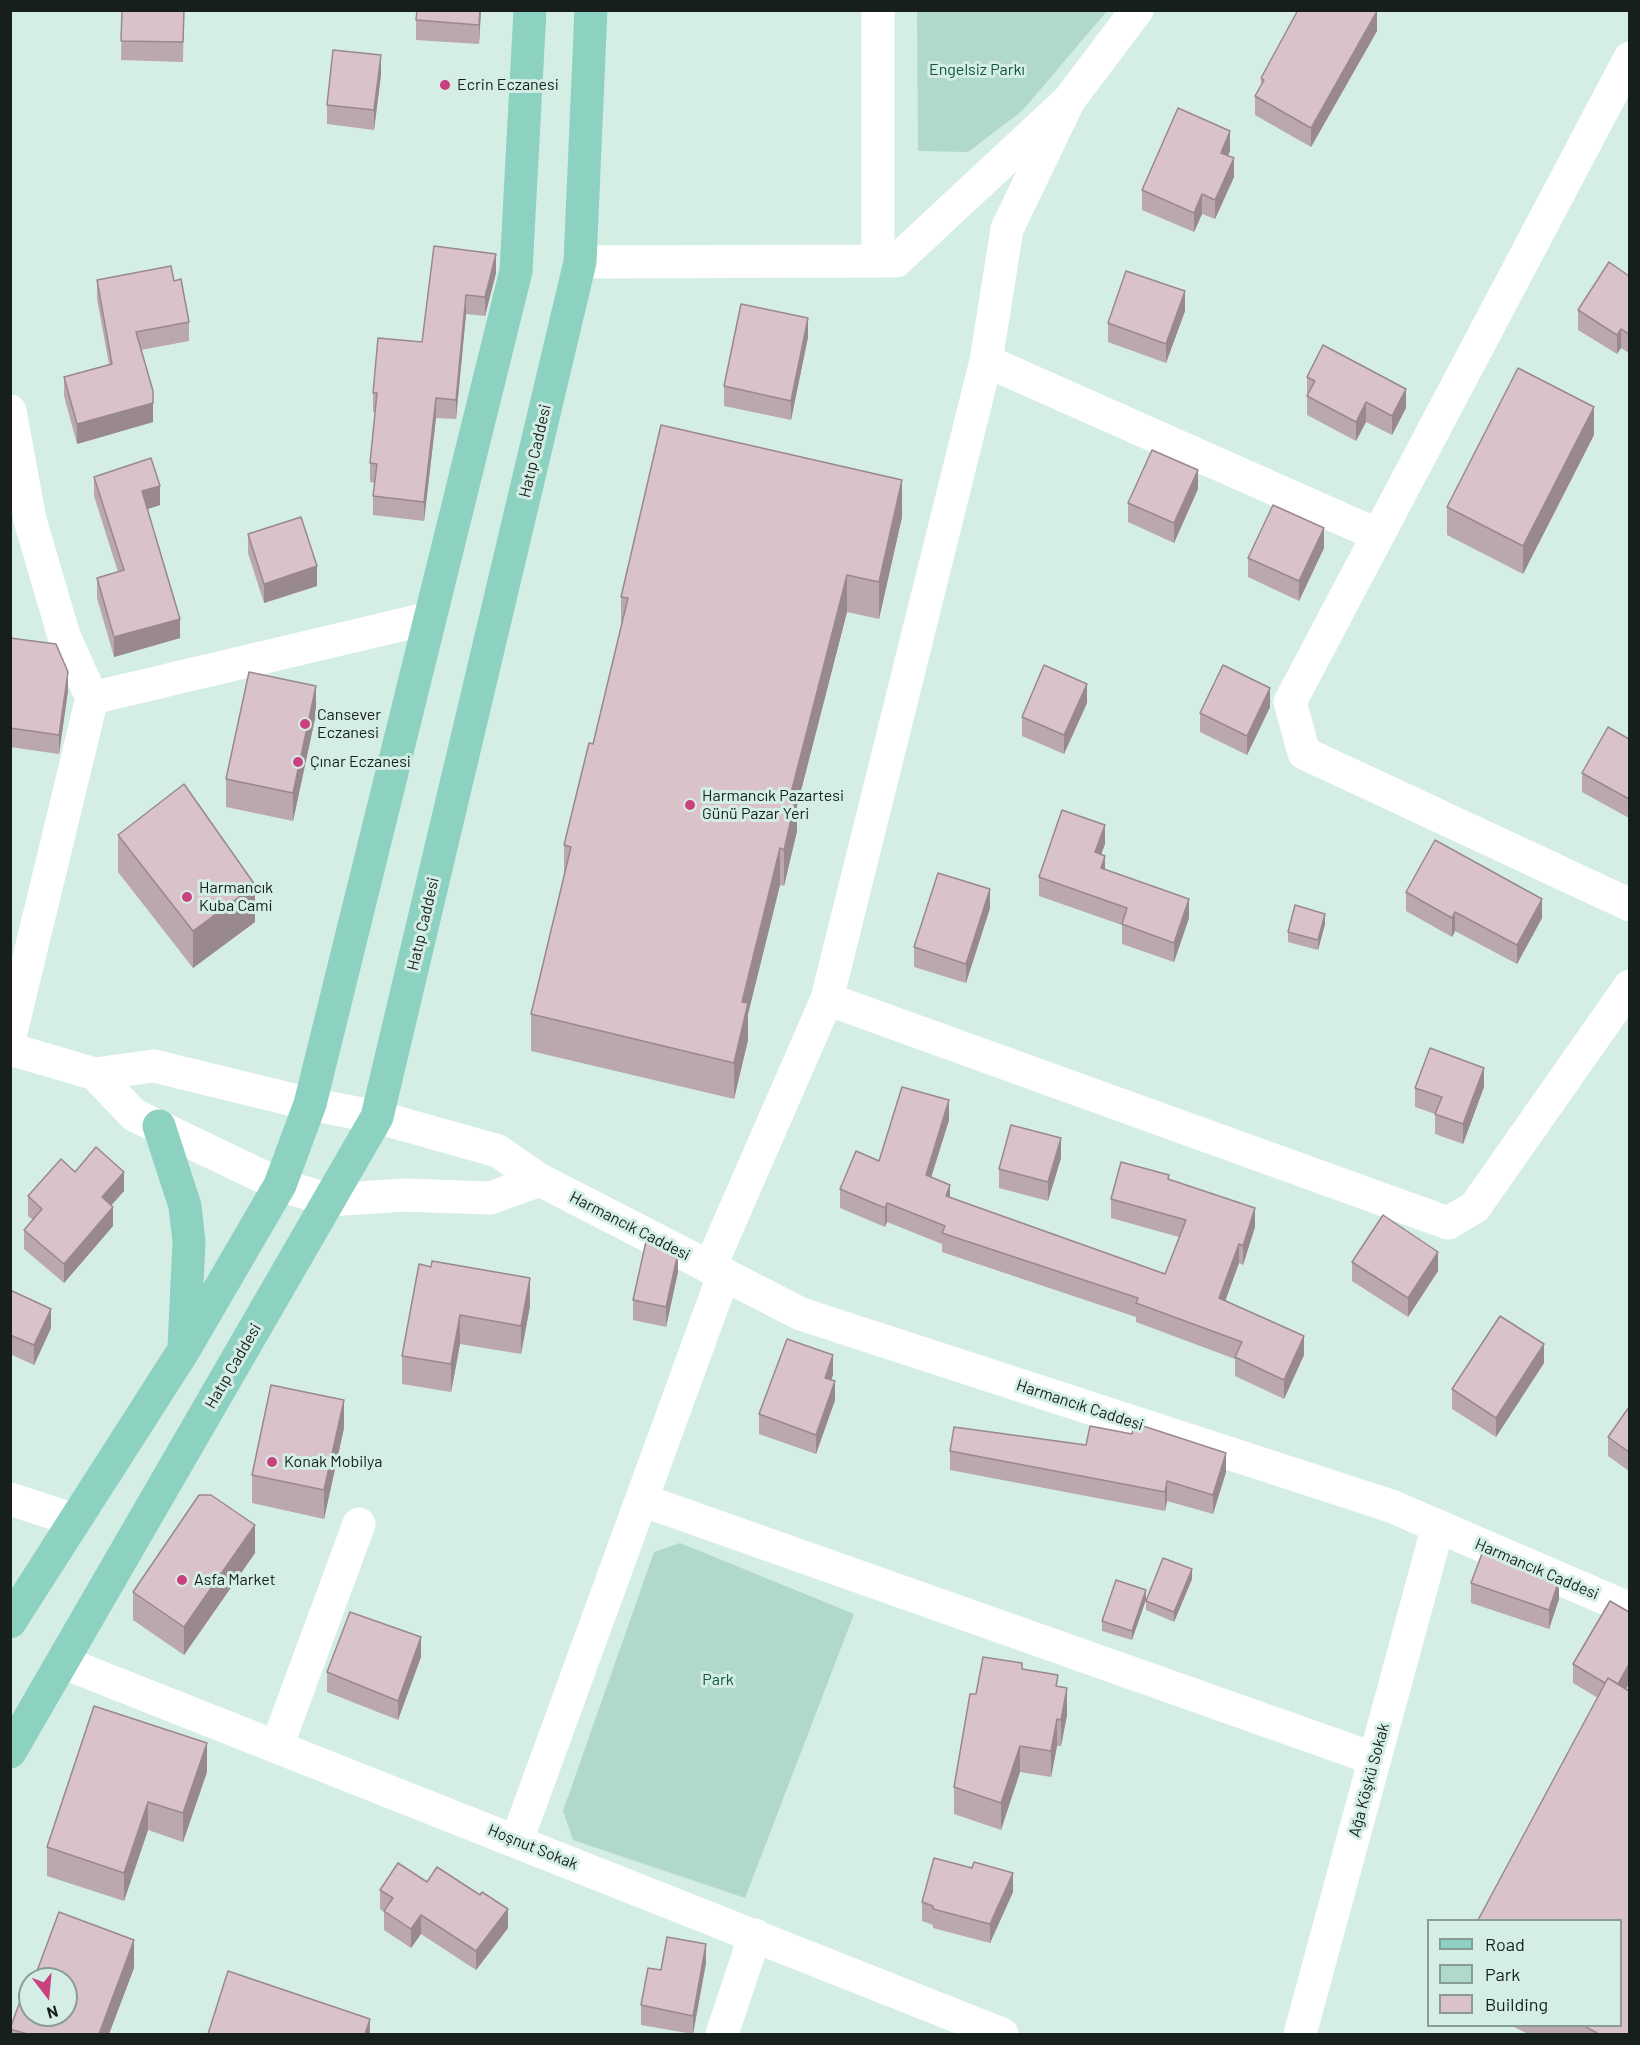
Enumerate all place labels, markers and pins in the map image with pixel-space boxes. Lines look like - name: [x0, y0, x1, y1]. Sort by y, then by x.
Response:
- place label: Ecrin Eczanesi: [457, 75, 559, 95]
- marker: Ecrin Eczanesi: [438, 78, 452, 92]
- place label: Cansever Eczanesi: [317, 705, 381, 743]
- marker: Cansever Eczanesi: [298, 717, 312, 731]
- place label: Çınar Eczanesi: [310, 752, 411, 772]
- marker: Çınar Eczanesi: [291, 755, 305, 769]
- place label: Harmancık Pazartesi Günü Pazar Yeri: [702, 786, 844, 824]
- marker: Harmancık Pazartesi Günü Pazar Yeri: [683, 798, 697, 812]
- place label: Harmancık Kuba Cami: [199, 878, 273, 916]
- marker: Harmancık Kuba Cami: [180, 890, 194, 904]
- place label: Konak Mobilya: [284, 1452, 382, 1472]
- marker: Konak Mobilya: [265, 1455, 279, 1469]
- place label: Asfa Market: [194, 1570, 276, 1590]
- marker: Asfa Market: [175, 1573, 189, 1587]

